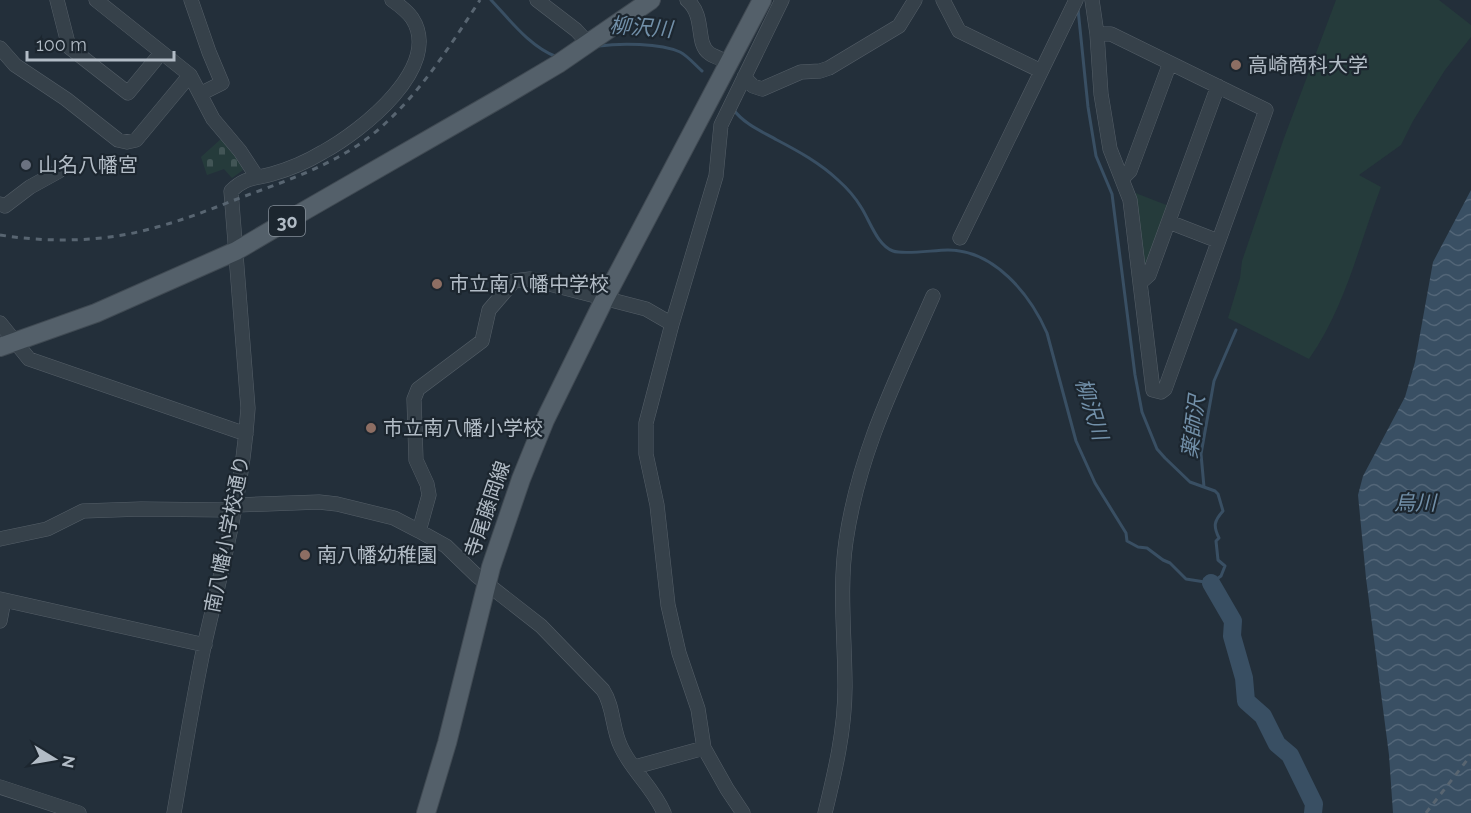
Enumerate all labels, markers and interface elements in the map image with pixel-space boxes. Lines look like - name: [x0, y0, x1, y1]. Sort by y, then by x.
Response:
- water label: 柳沢川: [609, 12, 675, 42]
- scale bar: [27, 24, 174, 62]
- text: 100 m: [36, 34, 87, 55]
- place label: 高崎商科大学: [1248, 53, 1368, 77]
- marker: 高崎商科大学: [1229, 58, 1243, 72]
- place label: 山名八幡宮: [38, 153, 138, 177]
- marker: 山名八幡宮: [19, 158, 33, 172]
- road number: 30: [269, 206, 305, 236]
- place label: 市立南八幡中学校: [449, 272, 609, 296]
- marker: 市立南八幡中学校: [430, 277, 444, 291]
- water label: 柳沢川: [1071, 375, 1114, 445]
- water label: 薬師沢: [1177, 391, 1210, 460]
- place label: 市立南八幡小学校: [383, 416, 543, 440]
- marker: 市立南八幡小学校: [364, 421, 378, 435]
- street label: 南八幡小学校通り: [200, 453, 254, 615]
- street label: 寺尾藤岡線: [459, 458, 515, 560]
- water label: 烏川: [1394, 490, 1438, 515]
- place label: 南八幡幼稚園: [317, 543, 437, 567]
- marker: 南八幡幼稚園: [298, 548, 312, 562]
- north arrow: [24, 729, 84, 789]
- text: N: [58, 754, 79, 770]

